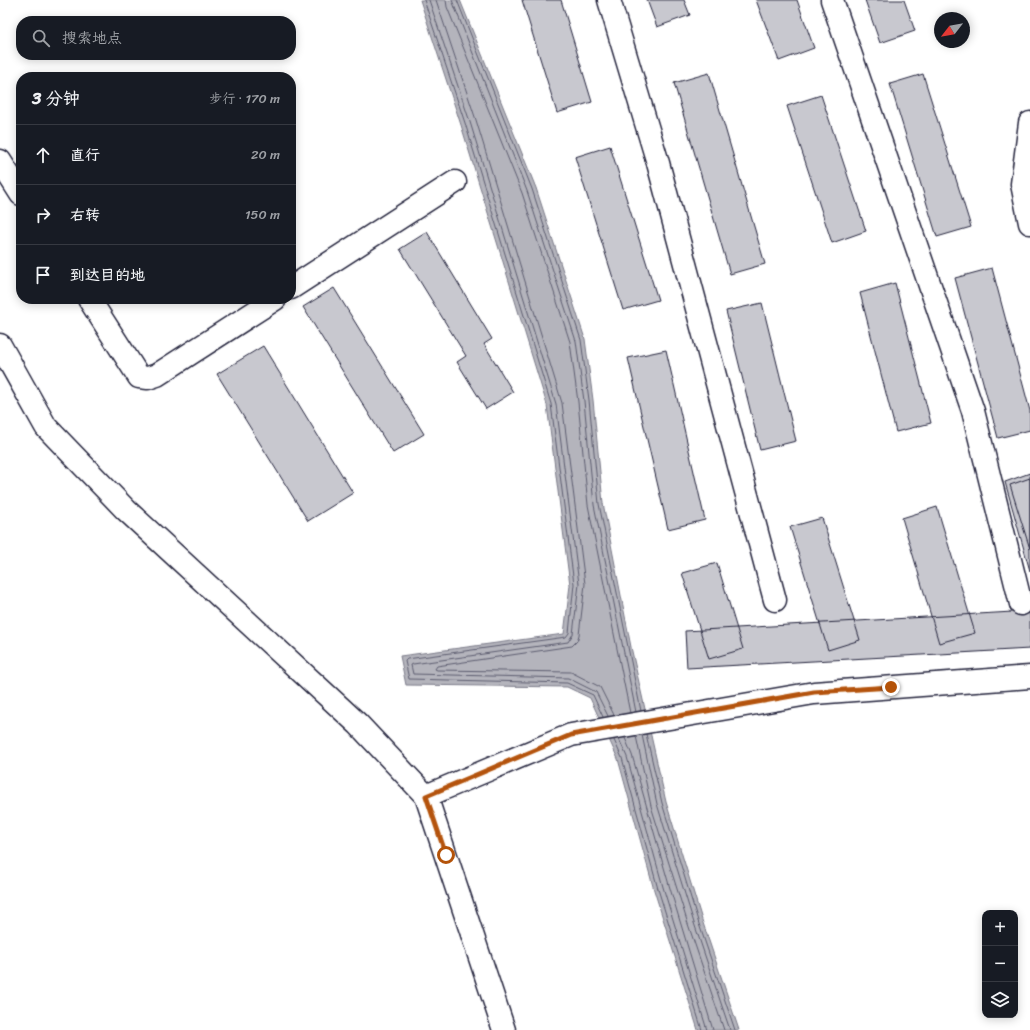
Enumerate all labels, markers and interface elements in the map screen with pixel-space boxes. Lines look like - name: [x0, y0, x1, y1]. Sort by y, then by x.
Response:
- north arrow: [934, 12, 970, 48]
- search box: [16, 16, 296, 60]
- text: 搜索地点: [62, 25, 122, 51]
- icon: search: [30, 27, 52, 49]
- text: 3 分钟: [32, 83, 80, 113]
- text: 步行 · 170 m: [209, 87, 280, 110]
- text: 直行: [70, 142, 100, 168]
- text: 20 m: [251, 143, 280, 166]
- icon: ahead: [32, 144, 54, 166]
- text: 右转: [70, 202, 100, 228]
- text: 150 m: [245, 203, 280, 226]
- icon: right: [32, 204, 54, 226]
- text: 到达目的地: [70, 262, 145, 288]
- icon: arrive: [32, 264, 54, 286]
- route end: [882, 678, 900, 696]
- route start: [437, 846, 455, 864]
- map controls: [982, 910, 1018, 1018]
- button: +: [982, 910, 1018, 946]
- button: −: [982, 946, 1018, 982]
- button: layers: [982, 982, 1018, 1018]

